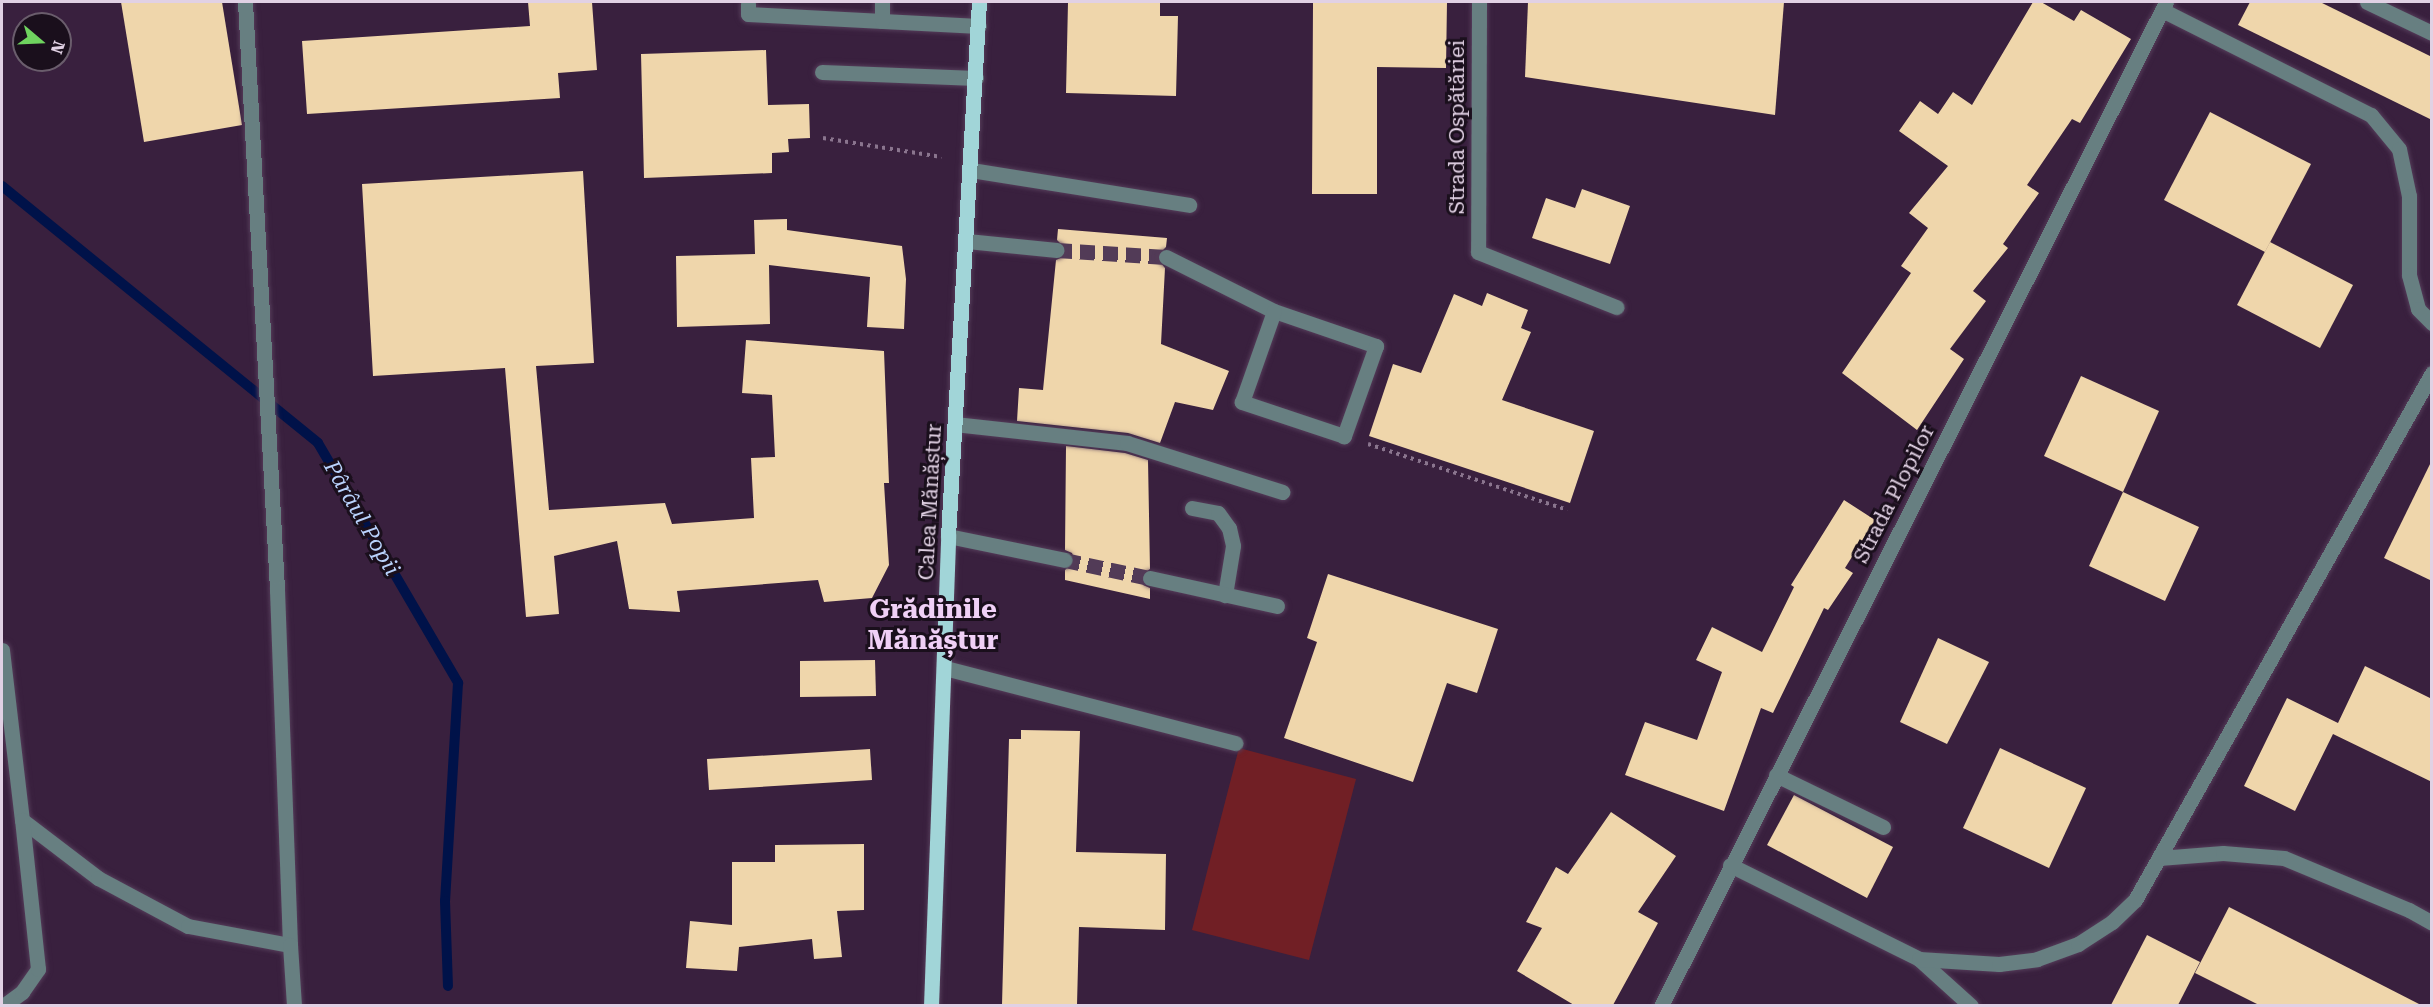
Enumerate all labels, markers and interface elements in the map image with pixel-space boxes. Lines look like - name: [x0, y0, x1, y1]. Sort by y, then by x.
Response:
- north arrow: [12, 12, 72, 72]
- text: N: [47, 38, 69, 56]
- street label: Strada Ospătăriei: [1444, 40, 1470, 214]
- street label: Strada Plopilor: [1848, 421, 1940, 567]
- street label: Calea Mănăștur: [913, 423, 947, 581]
- water label: Pârâul Popii: [318, 456, 406, 580]
- district label: Grădinile Mănăștur: [867, 593, 999, 656]

